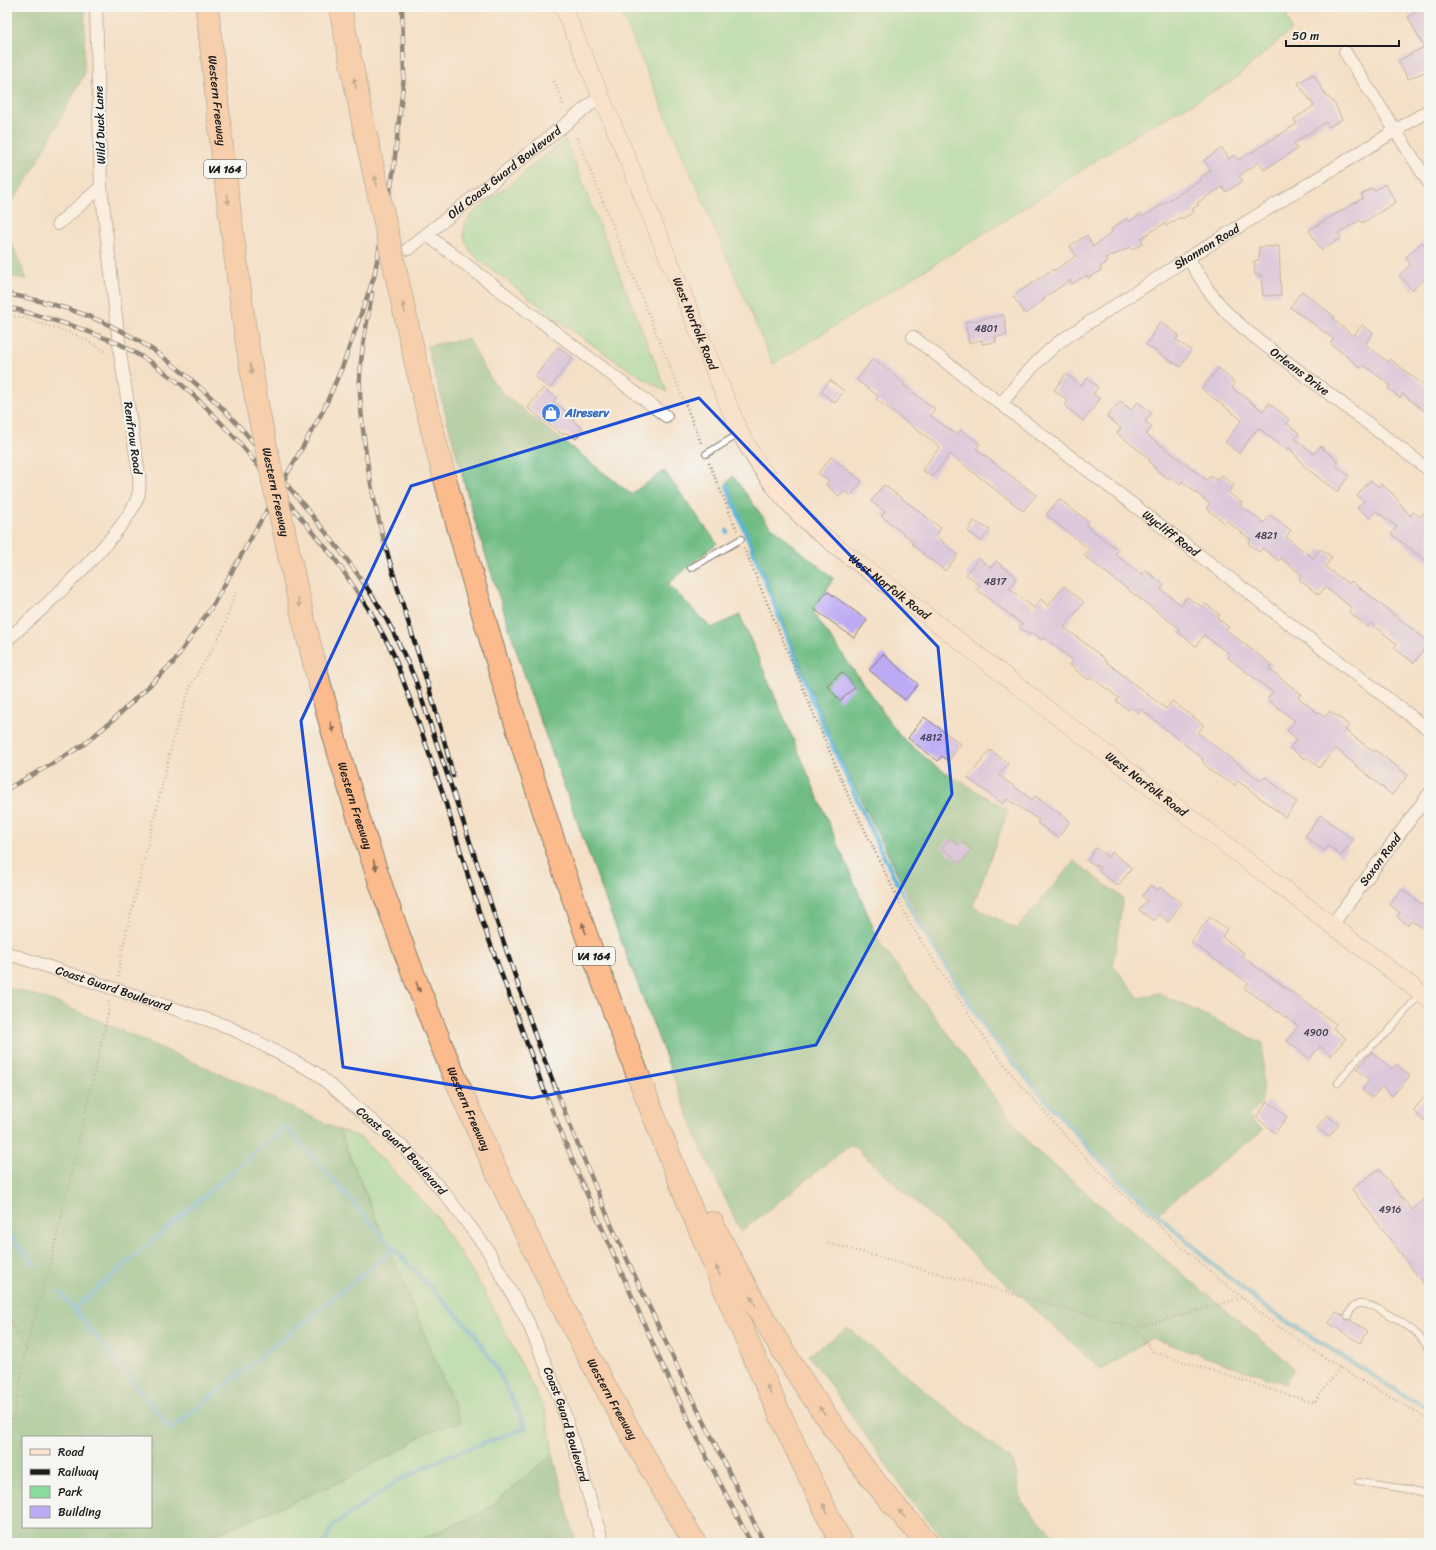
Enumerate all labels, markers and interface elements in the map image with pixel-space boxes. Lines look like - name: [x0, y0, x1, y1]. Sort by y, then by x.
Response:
- scale bar: [1286, 22, 1399, 48]
- text: 50 m: [1292, 25, 1319, 47]
- street label: Western Freeway: [201, 54, 233, 148]
- one-way arrow: [352, 77, 358, 90]
- street label: Wild Duck Lane: [88, 85, 112, 165]
- street label: Old Coast Guard Boulevard: [442, 119, 568, 225]
- road number: VA 164: [204, 160, 246, 178]
- one-way arrow: [373, 175, 379, 187]
- one-way arrow: [225, 193, 231, 205]
- street label: Shannon Road: [1169, 217, 1245, 275]
- street label: West Norfolk Road: [666, 274, 725, 375]
- one-way arrow: [400, 302, 406, 314]
- house number: 4801: [975, 320, 997, 338]
- street label: Orleans Drive: [1265, 341, 1335, 402]
- one-way arrow: [248, 363, 254, 375]
- street label: Renfrow Road: [117, 400, 149, 476]
- shop icon: Aireserv: [540, 402, 562, 424]
- place label: Aireserv: [564, 402, 610, 424]
- street label: Western Freeway: [255, 445, 296, 540]
- street label: Wycliff Road: [1137, 504, 1206, 564]
- house number: 4821: [1255, 527, 1277, 545]
- street label: West Norfolk Road: [844, 548, 936, 627]
- house number: 4817: [984, 573, 1007, 591]
- one-way arrow: [296, 596, 302, 608]
- one-way arrow: [329, 722, 335, 734]
- house number: 4812: [920, 729, 942, 747]
- street label: West Norfolk Road: [1100, 745, 1194, 824]
- street label: Western Freeway: [331, 759, 379, 853]
- street label: Saxon Road: [1353, 828, 1408, 891]
- one-way arrow: [372, 859, 378, 871]
- one-way arrow: [581, 922, 587, 934]
- road number: VA 164: [573, 947, 615, 965]
- street label: Coast Guard Boulevard: [53, 959, 175, 1018]
- one-way arrow: [416, 982, 422, 994]
- house number: 4900: [1303, 1024, 1329, 1042]
- street label: Western Freeway: [440, 1063, 497, 1156]
- street label: Coast Guard Boulevard: [351, 1101, 453, 1201]
- house number: 4916: [1379, 1201, 1401, 1219]
- one-way arrow: [714, 1264, 720, 1276]
- one-way arrow: [750, 1295, 757, 1307]
- street label: Western Freeway: [581, 1354, 644, 1445]
- street label: Coast Guard Boulevard: [537, 1363, 595, 1486]
- one-way arrow: [766, 1385, 772, 1396]
- one-way arrow: [818, 1406, 826, 1417]
- legend: [22, 1436, 152, 1528]
- text: Road: [58, 1441, 85, 1463]
- text: Railway: [58, 1461, 99, 1483]
- text: Park: [58, 1481, 83, 1503]
- text: Building: [58, 1501, 101, 1523]
- one-way arrow: [822, 1502, 828, 1514]
- one-way arrow: [897, 1509, 906, 1519]

